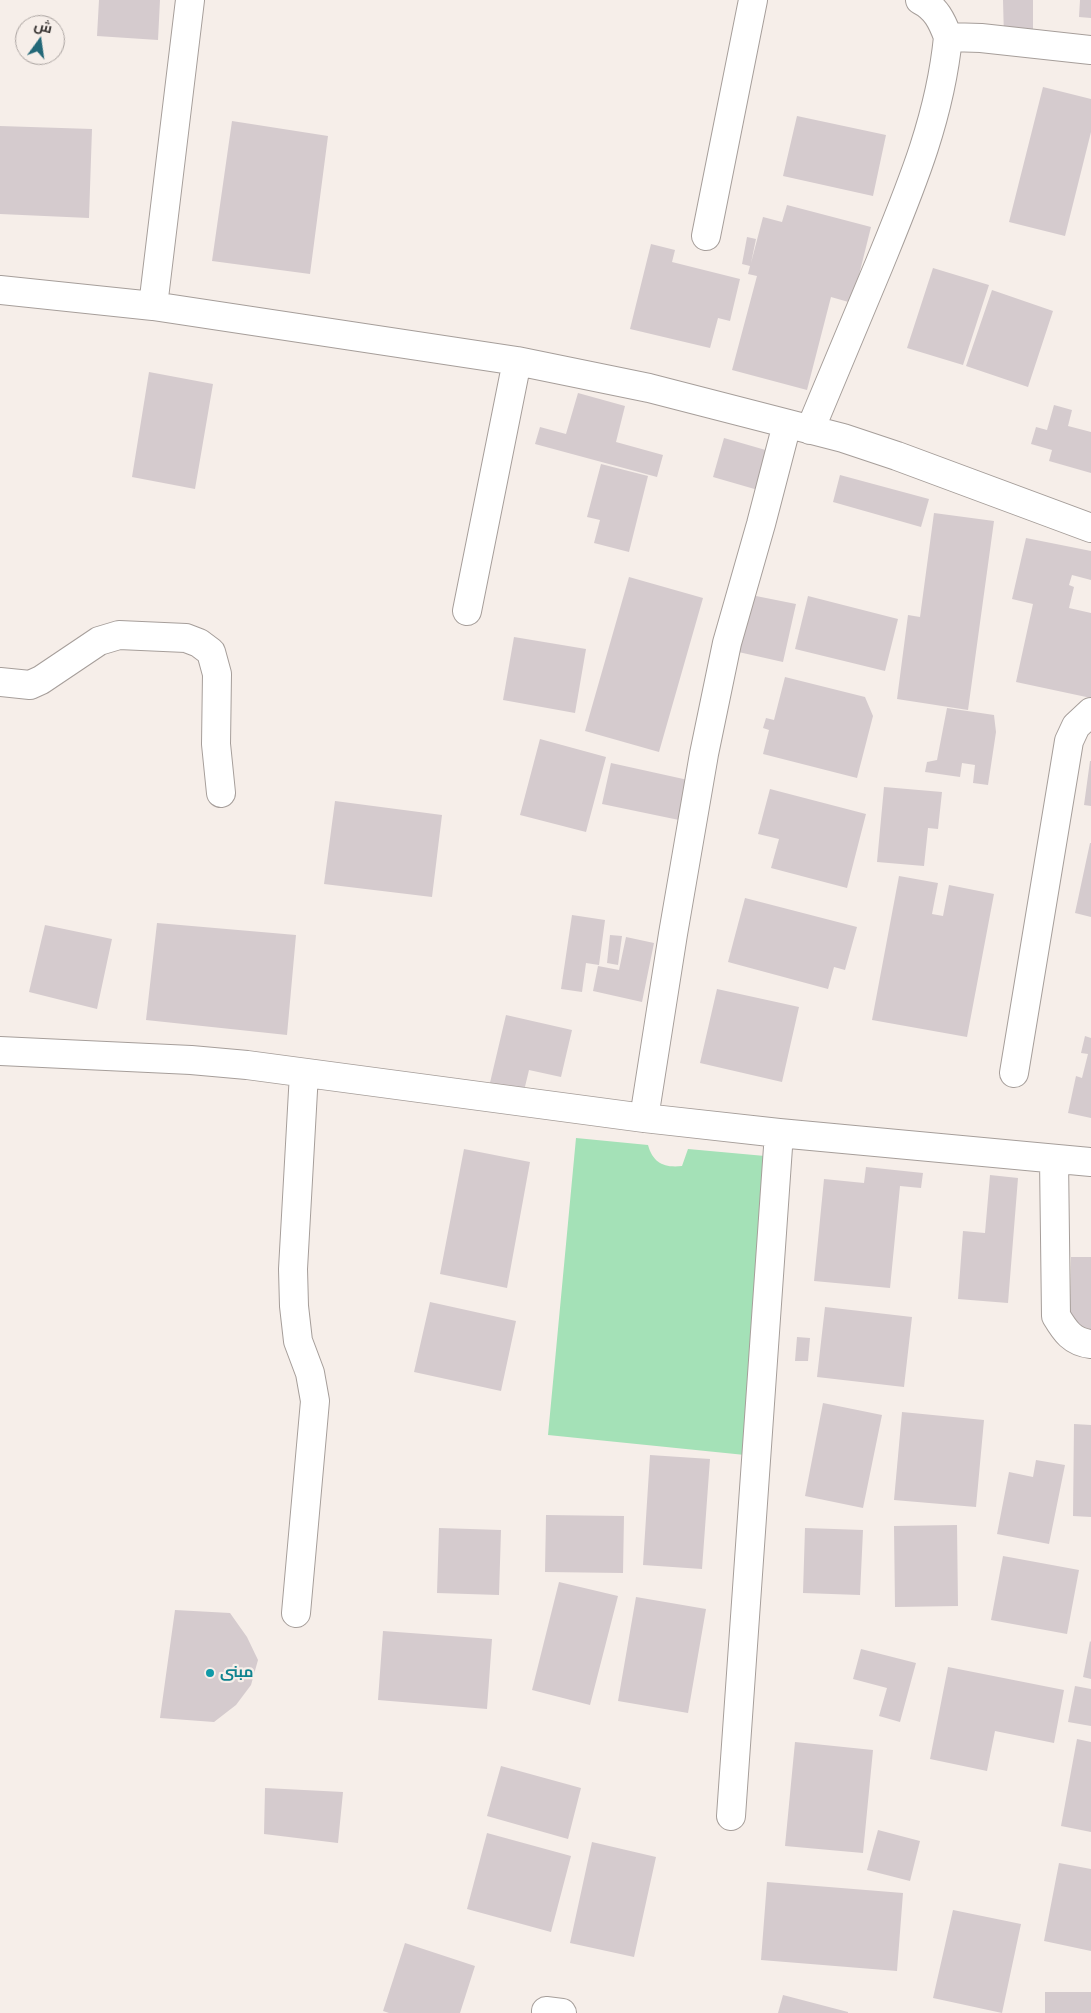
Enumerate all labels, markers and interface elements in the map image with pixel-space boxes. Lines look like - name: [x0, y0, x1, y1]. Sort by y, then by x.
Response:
- north arrow: [15, 15, 65, 65]
- text: ش: [32, 15, 55, 37]
- place label: مبنى: [220, 1664, 253, 1682]
- marker: مبنى: [204, 1667, 216, 1679]

